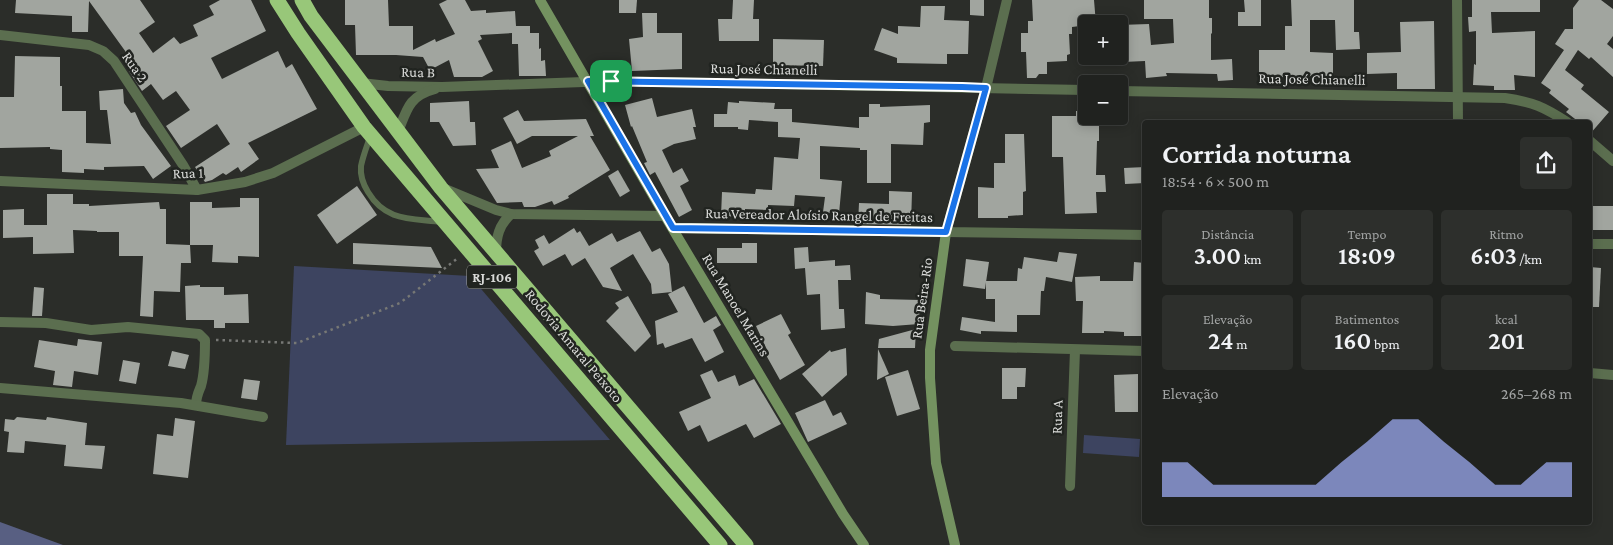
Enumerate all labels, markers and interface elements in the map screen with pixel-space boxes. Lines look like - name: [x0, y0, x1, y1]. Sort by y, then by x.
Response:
- map controls: [1078, 15, 1128, 125]
- button: +: [1078, 15, 1128, 65]
- street label: Rua 2: [119, 49, 151, 85]
- pin: [590, 60, 632, 102]
- street label: Rua José Chianelli: [710, 60, 818, 79]
- street label: Rua B: [401, 64, 435, 80]
- icon: arrive: [597, 67, 625, 95]
- street label: Rua José Chianelli: [1258, 70, 1366, 89]
- button: −: [1078, 75, 1128, 125]
- button: share: [1520, 137, 1572, 189]
- text: Corrida noturna: [1162, 138, 1351, 169]
- street label: Rua 1: [172, 164, 204, 182]
- text: 18:54 · 6 × 500 m: [1162, 173, 1269, 190]
- street label: Rua Vereador Aloísio Rangel de Freitas: [705, 205, 933, 226]
- text: Distância: [1201, 226, 1254, 242]
- text: Tempo: [1348, 226, 1386, 242]
- text: Ritmo: [1489, 226, 1523, 242]
- text: 3.00: [1194, 242, 1241, 269]
- text: 18:09: [1338, 242, 1396, 269]
- text: 6:03: [1470, 242, 1517, 269]
- street label: Rua Manoel Marins: [699, 251, 773, 359]
- text: km: [1241, 251, 1262, 267]
- text: /km: [1517, 251, 1542, 267]
- street label: Rua Beira-Rio: [908, 256, 936, 340]
- road number: RJ-106: [467, 266, 517, 288]
- street label: Rodovia Amaral Peixoto: [522, 286, 626, 406]
- text: Elevação: [1203, 311, 1252, 327]
- text: Batimentos: [1335, 311, 1399, 327]
- text: kcal: [1495, 311, 1518, 327]
- text: 24: [1208, 327, 1234, 354]
- text: 160: [1334, 327, 1371, 354]
- text: 201: [1488, 327, 1524, 354]
- text: m: [1234, 336, 1247, 352]
- text: bpm: [1371, 336, 1400, 352]
- text: Elevação: [1162, 385, 1219, 402]
- text: 265–268 m: [1501, 385, 1572, 402]
- street label: Rua A: [1048, 399, 1066, 434]

